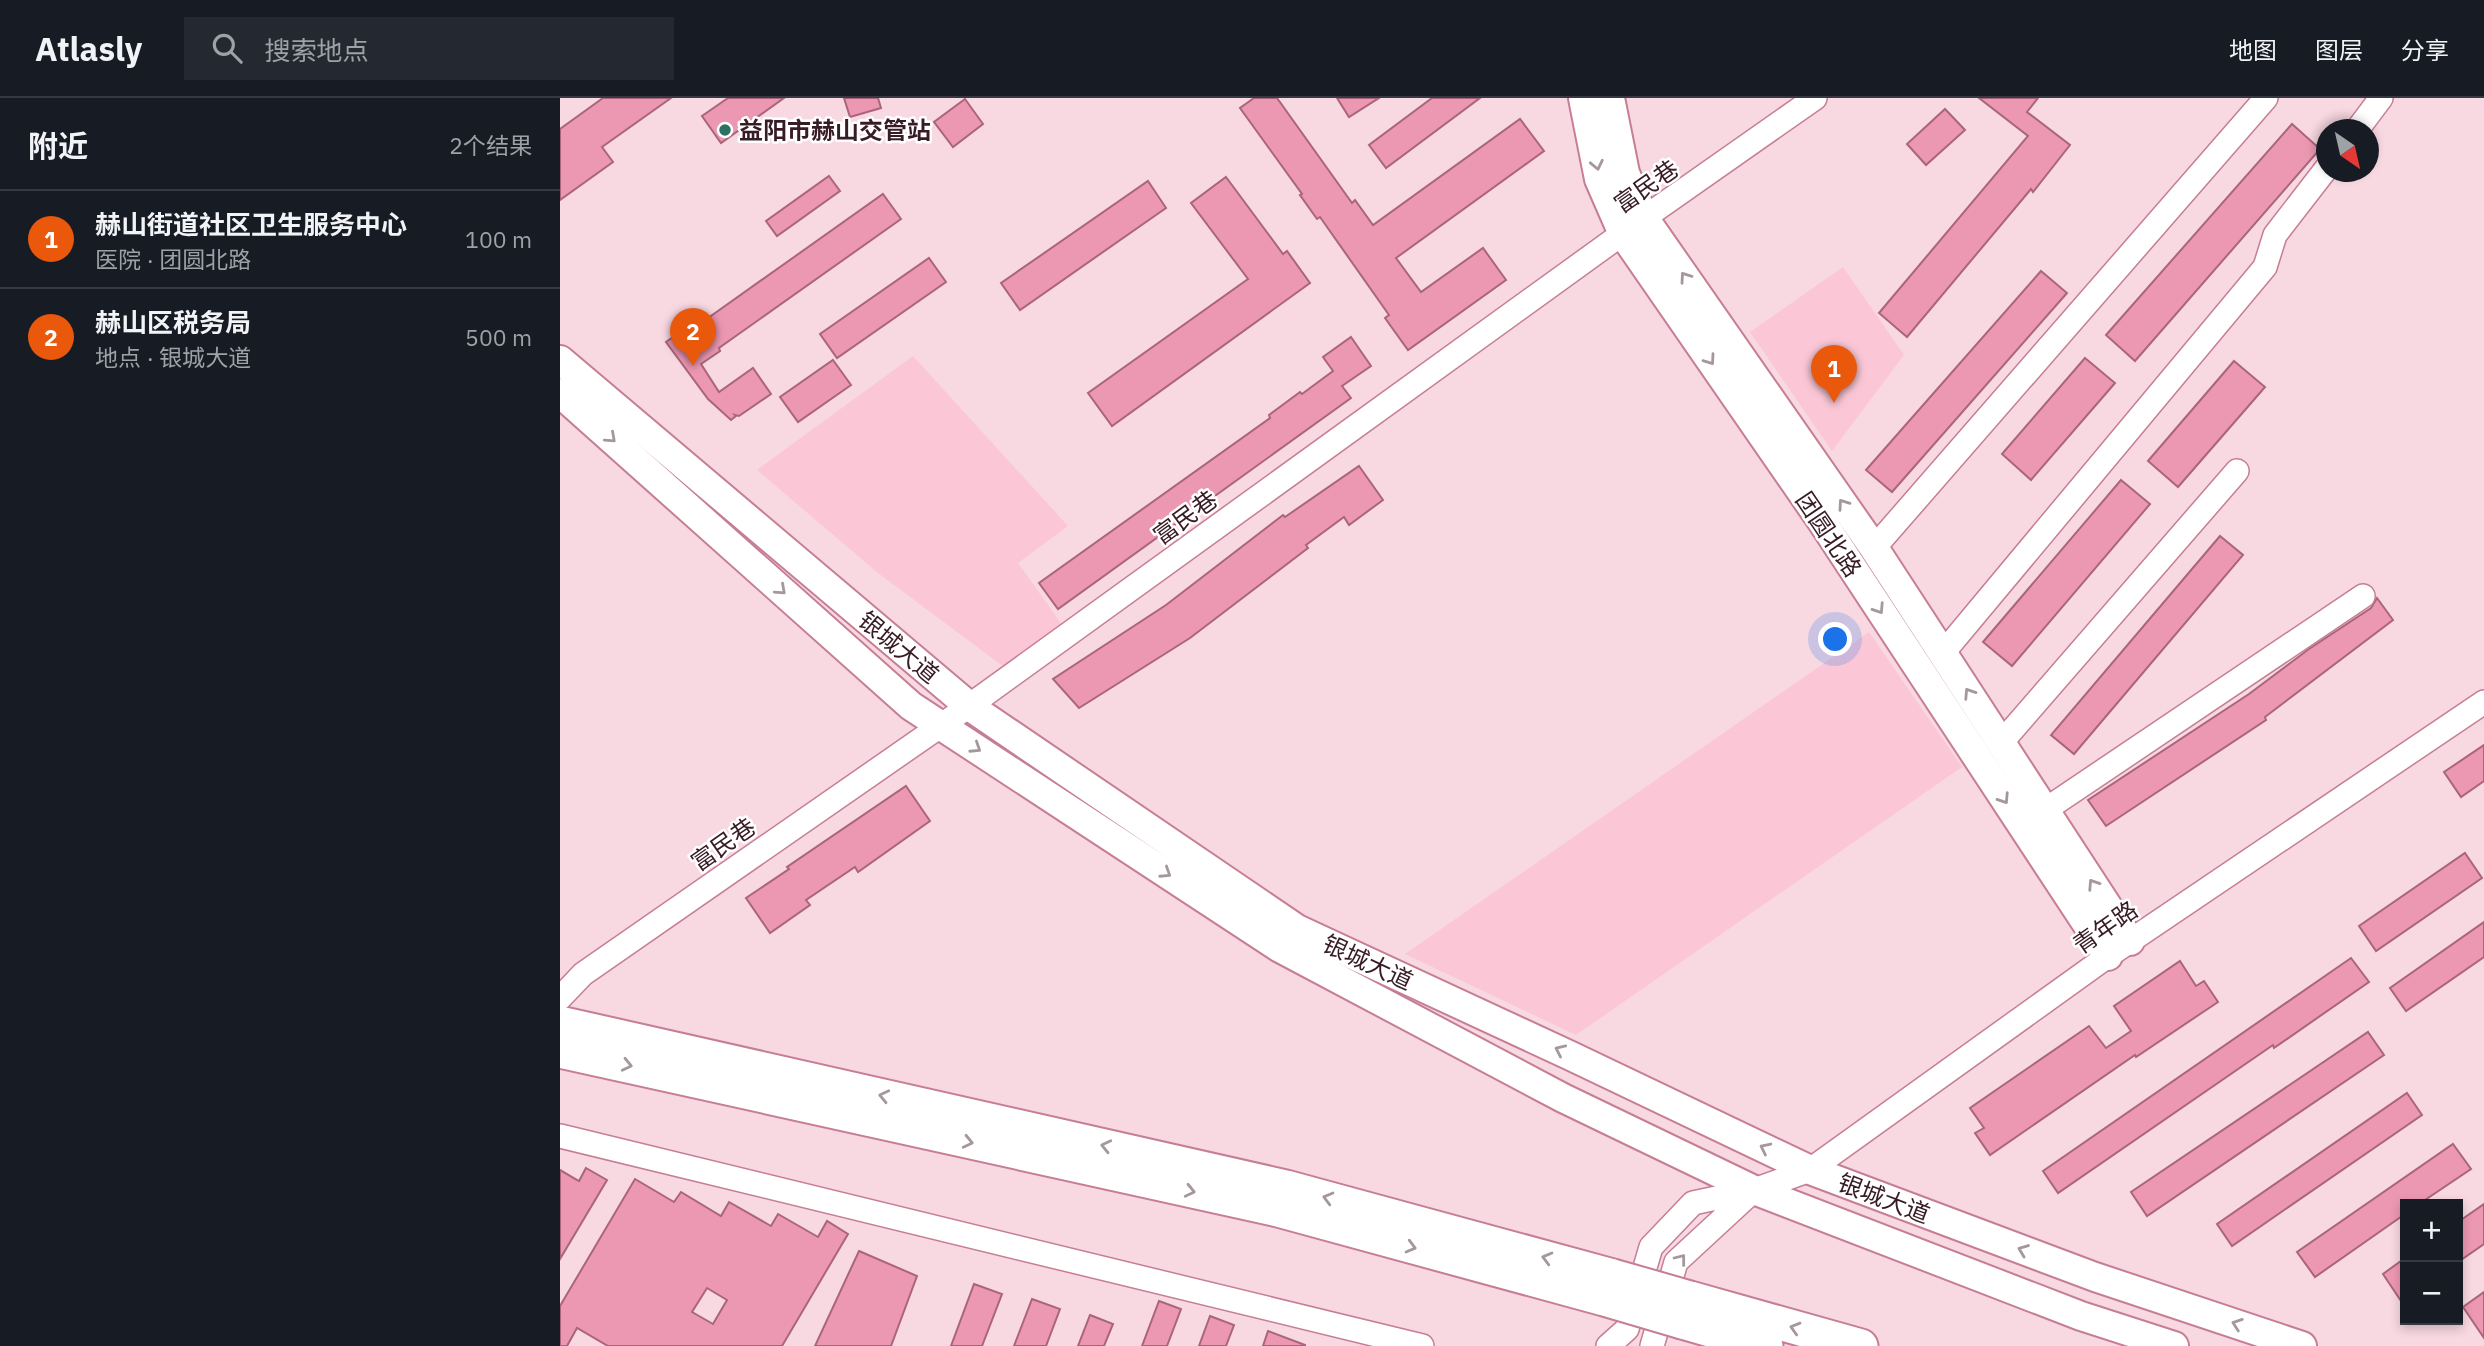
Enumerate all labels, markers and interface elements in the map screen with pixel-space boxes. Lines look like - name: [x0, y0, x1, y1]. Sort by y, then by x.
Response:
- search box: [184, 17, 674, 80]
- text: Atlasly: [35, 27, 142, 70]
- icon: search: [208, 29, 246, 67]
- text: 搜索地点: [264, 33, 368, 67]
- text: 地图: [2229, 34, 2277, 66]
- text: 图层: [2315, 34, 2363, 66]
- text: 分享: [2401, 34, 2449, 66]
- place label: 益阳市赫山交管站: [739, 114, 931, 146]
- north arrow: [2316, 119, 2379, 182]
- marker: 益阳市赫山交管站: [717, 122, 733, 138]
- text: 附近: [28, 126, 88, 165]
- text: 2个结果: [449, 130, 532, 160]
- street label: 富民巷: [1607, 152, 1685, 220]
- one-way arrow: [1588, 159, 1603, 171]
- text: 赫山街道社区卫生服务中心: [95, 207, 407, 241]
- text: 1: [44, 224, 58, 254]
- text: 100 m: [465, 224, 532, 254]
- text: 医院 · 团圆北路: [95, 244, 251, 274]
- one-way arrow: [1681, 272, 1693, 285]
- text: 赫山区税务局: [95, 305, 251, 339]
- pin: 2: [670, 308, 716, 366]
- text: 2: [44, 322, 58, 352]
- text: 500 m: [465, 322, 532, 352]
- text: 地点 · 银城大道: [95, 342, 251, 372]
- pin: 1: [1811, 345, 1857, 403]
- one-way arrow: [1702, 352, 1714, 365]
- one-way arrow: [603, 430, 616, 442]
- street label: 富民巷: [1146, 483, 1224, 551]
- street label: 团圆北路: [1789, 485, 1869, 583]
- one-way arrow: [1839, 499, 1851, 512]
- one-way arrow: [773, 582, 786, 594]
- one-way arrow: [1871, 601, 1884, 614]
- street label: 银城大道: [852, 604, 946, 690]
- your location: [1818, 622, 1852, 656]
- one-way arrow: [1964, 688, 1977, 701]
- one-way arrow: [968, 740, 981, 753]
- one-way arrow: [1996, 791, 2009, 804]
- street label: 富民巷: [684, 810, 762, 878]
- one-way arrow: [1158, 865, 1171, 877]
- one-way arrow: [2089, 879, 2102, 892]
- street label: 青年路: [2066, 893, 2144, 961]
- street label: 银城大道: [1318, 927, 1418, 997]
- one-way arrow: [1555, 1044, 1567, 1058]
- one-way arrow: [621, 1057, 633, 1072]
- one-way arrow: [878, 1090, 890, 1104]
- one-way arrow: [962, 1133, 974, 1148]
- one-way arrow: [1100, 1140, 1112, 1155]
- one-way arrow: [1760, 1143, 1772, 1157]
- street label: 银城大道: [1833, 1166, 1935, 1230]
- one-way arrow: [1184, 1183, 1196, 1197]
- one-way arrow: [1322, 1192, 1334, 1207]
- map controls: [2400, 1199, 2463, 1325]
- button: +: [2400, 1199, 2463, 1262]
- one-way arrow: [1405, 1238, 1417, 1253]
- one-way arrow: [2017, 1244, 2029, 1258]
- one-way arrow: [1541, 1252, 1553, 1267]
- one-way arrow: [1673, 1255, 1686, 1267]
- button: −: [2400, 1262, 2463, 1325]
- one-way arrow: [2232, 1318, 2244, 1332]
- one-way arrow: [1789, 1321, 1801, 1336]

